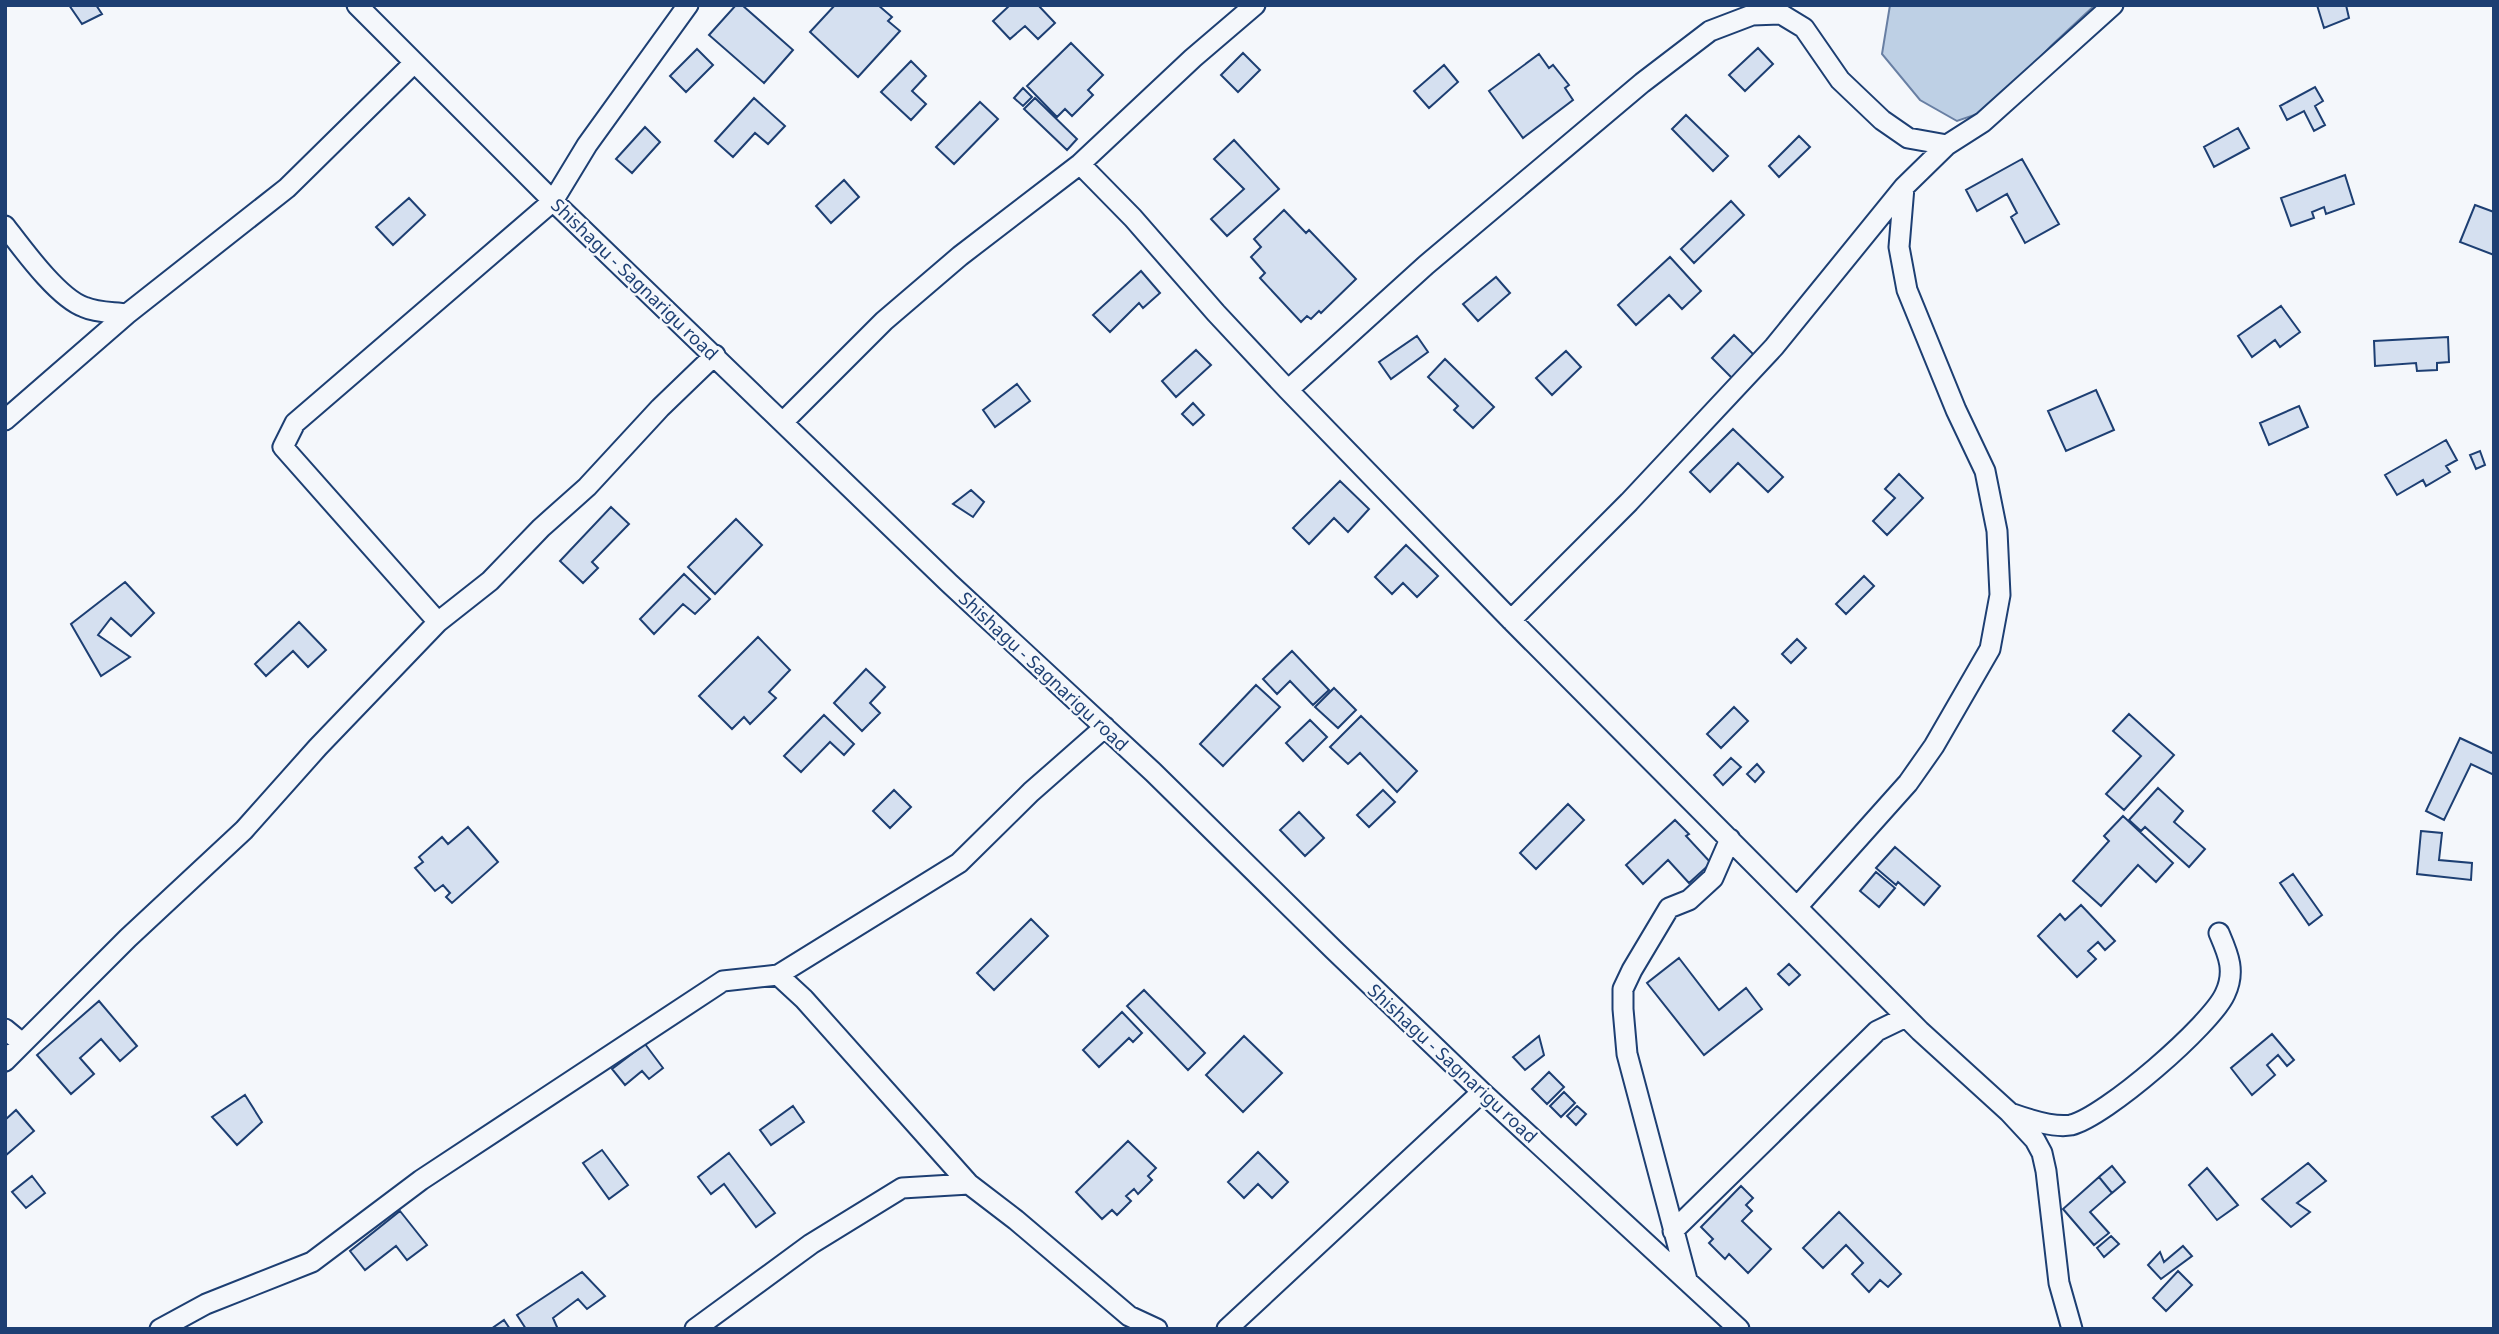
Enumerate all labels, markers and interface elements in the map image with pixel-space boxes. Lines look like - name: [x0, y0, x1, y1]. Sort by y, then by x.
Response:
- street label: Shishagu - Sagnarigu road: [546, 193, 724, 365]
- street label: Shishagu - Sagnarigu road: [954, 586, 1134, 756]
- street label: Shishagu - Sagnarigu road: [1363, 978, 1543, 1148]

